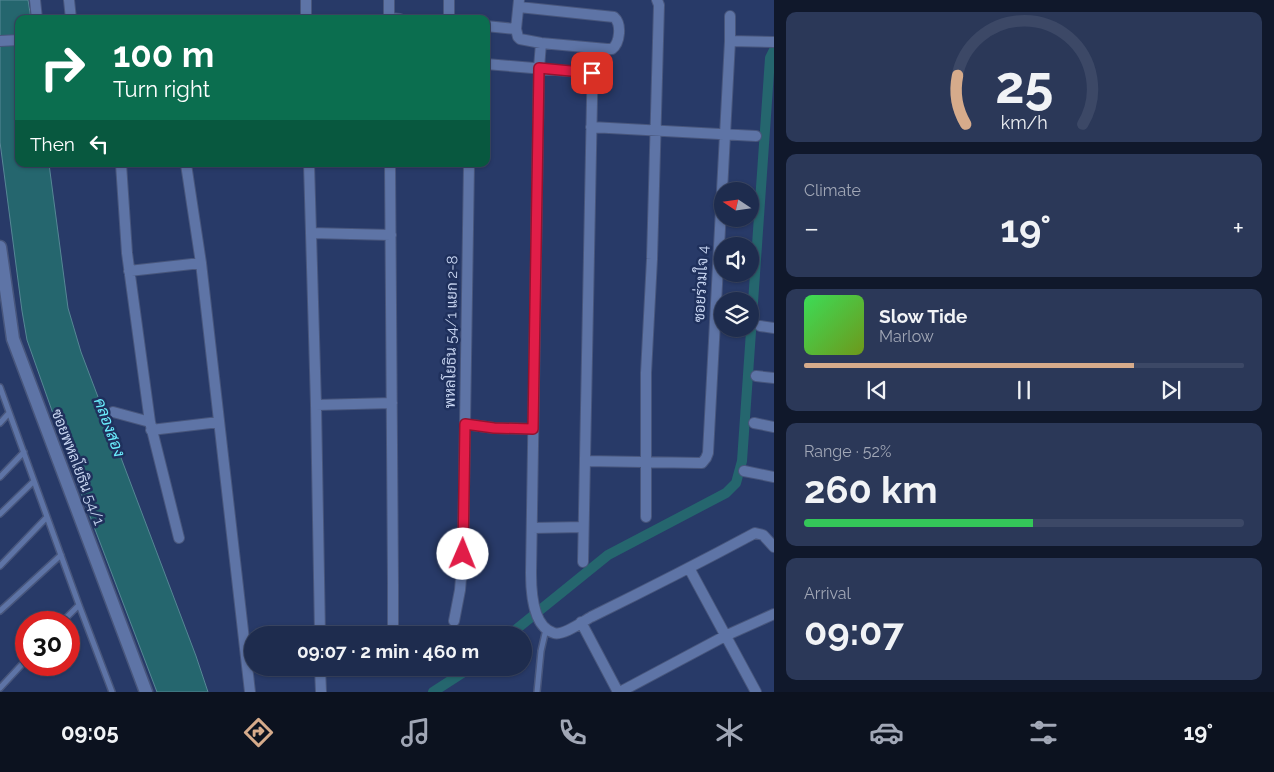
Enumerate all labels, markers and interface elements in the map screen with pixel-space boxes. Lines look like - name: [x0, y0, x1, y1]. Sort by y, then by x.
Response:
- text: 100 m: [113, 34, 214, 75]
- icon: right: [30, 35, 95, 100]
- pin: [571, 52, 613, 94]
- text: 25: [995, 54, 1053, 115]
- icon: arrive: [578, 59, 606, 87]
- text: Turn right: [113, 76, 210, 102]
- text: km/h: [1000, 112, 1048, 133]
- icon: left: [85, 130, 113, 158]
- text: Then: [30, 133, 75, 155]
- text: Climate: [804, 181, 861, 200]
- north arrow: [714, 182, 759, 228]
- map controls: [714, 182, 759, 337]
- text: 19°: [1000, 206, 1051, 251]
- text: −: [804, 212, 819, 245]
- text: +: [1232, 212, 1244, 245]
- button: sound: [714, 237, 759, 282]
- street label: ซอยร่วมใจ 4: [689, 245, 712, 323]
- street label: พหลโยธิน 54/1 แยก 2-8: [440, 255, 461, 409]
- button: layers: [714, 292, 759, 337]
- text: Slow Tide: [879, 305, 968, 327]
- text: Marlow: [879, 327, 934, 346]
- icon: previous: [863, 376, 891, 404]
- icon: pause: [1010, 376, 1038, 404]
- icon: next: [1157, 376, 1185, 404]
- water label: คลองสอง: [90, 395, 129, 459]
- street label: ซอยพหลโยธิน 54/1: [48, 406, 110, 528]
- text: Range · 52%: [804, 442, 891, 461]
- text: 260 km: [804, 467, 938, 512]
- position arrow: [436, 527, 488, 579]
- text: Arrival: [804, 584, 851, 603]
- text: 09:07: [804, 609, 904, 654]
- speed limit sign: 30: [15, 611, 80, 676]
- text: 09:07 · 2 min · 460 m: [297, 640, 479, 662]
- icon: directions: [241, 715, 276, 750]
- icon: music: [398, 715, 433, 750]
- icon: phone: [555, 715, 590, 750]
- icon: climate: [712, 715, 747, 750]
- icon: car: [869, 715, 904, 750]
- icon: filters: [1026, 715, 1061, 750]
- text: 09:05: [61, 719, 119, 745]
- text: 19°: [1183, 719, 1213, 745]

